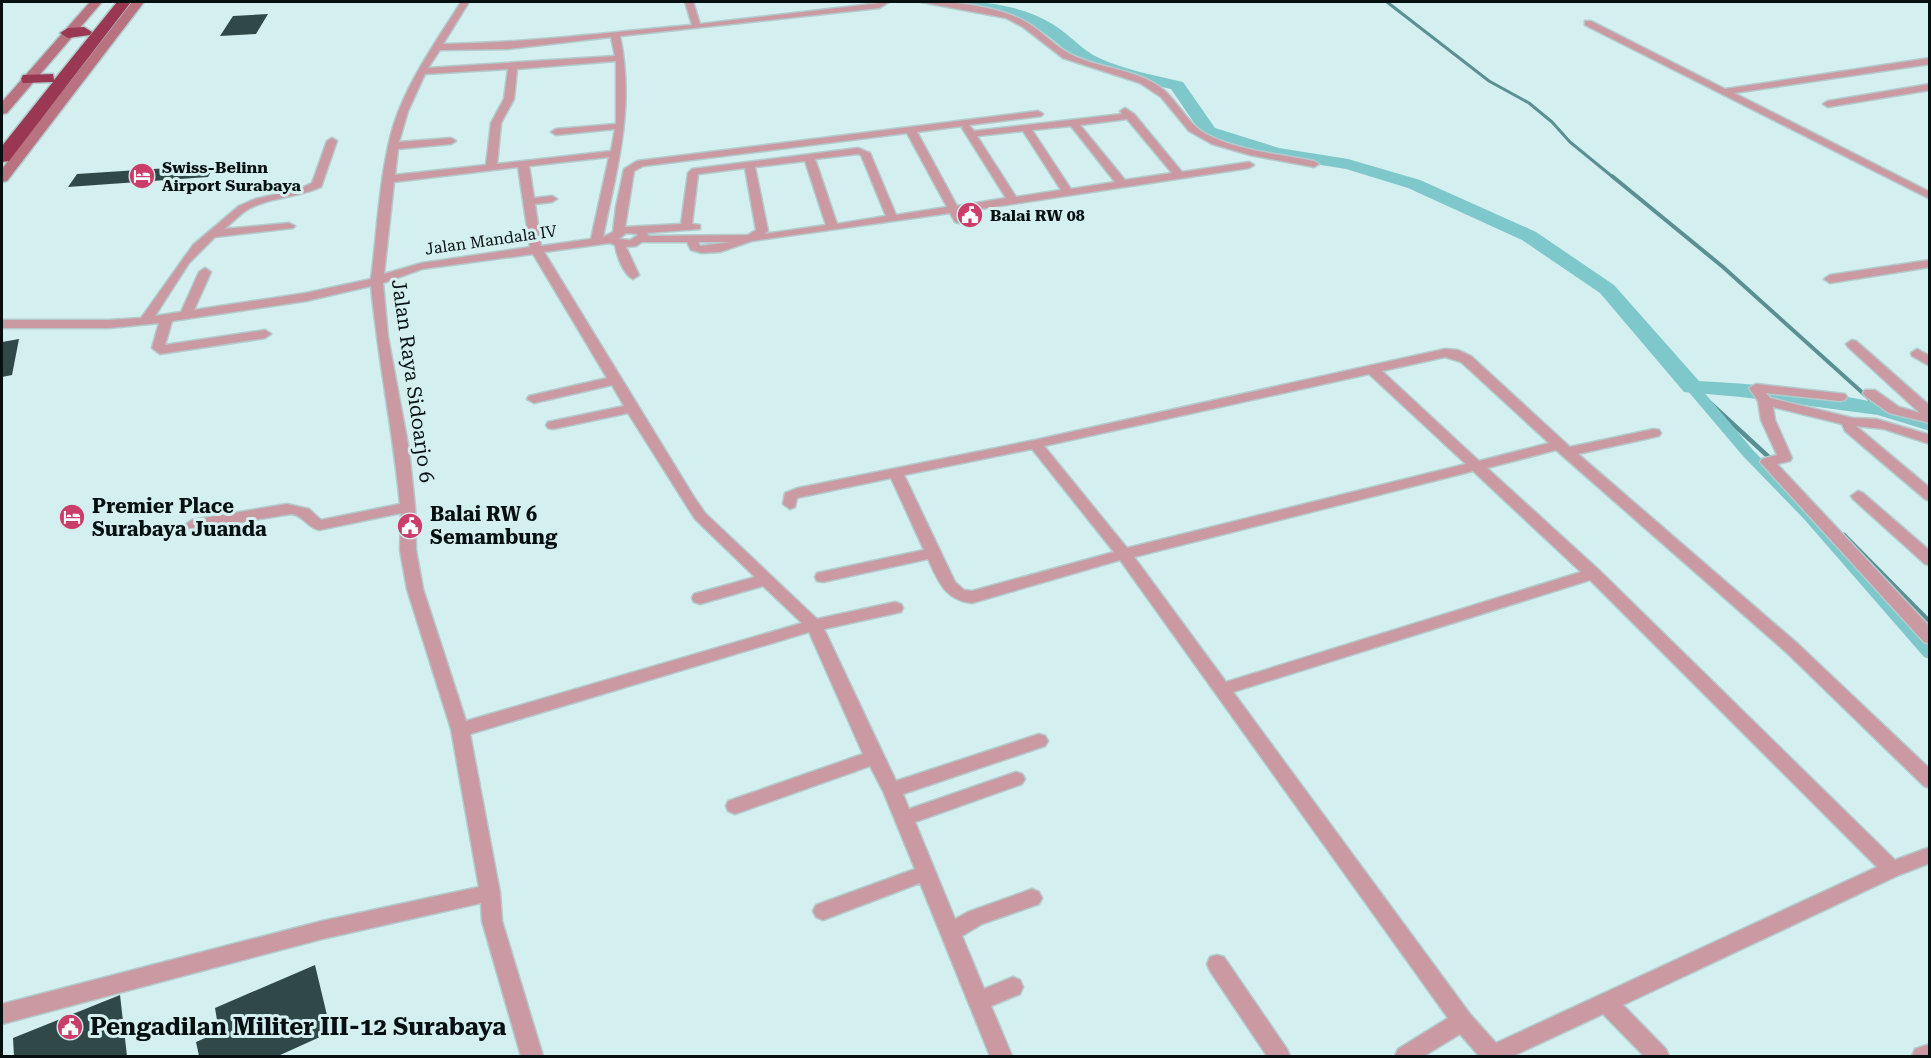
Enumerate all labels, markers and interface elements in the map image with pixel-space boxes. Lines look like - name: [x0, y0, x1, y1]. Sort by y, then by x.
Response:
- place label: Swiss-Belinn Airport Surabaya: [162, 158, 301, 195]
- hotel icon: Swiss-Belinn Airport Surabaya: [127, 161, 157, 191]
- public building icon: Balai RW 08: [955, 200, 985, 230]
- place label: Balai RW 08: [990, 206, 1085, 225]
- street label: Jalan Mandala IV: [424, 221, 559, 259]
- street label: Jalan Raya Sidoarjo 6: [387, 278, 439, 484]
- place label: Premier Place Surabaya Juanda: [92, 494, 267, 541]
- hotel icon: Premier Place Surabaya Juanda: [57, 502, 87, 532]
- place label: Balai RW 6 Semambung: [430, 502, 558, 549]
- public building icon: Balai RW 6 Semambung: [395, 511, 425, 541]
- public building icon: Pengadilan Militer III-12 Surabaya: [55, 1012, 85, 1042]
- place label: Pengadilan Militer III-12 Surabaya: [90, 1013, 506, 1041]

